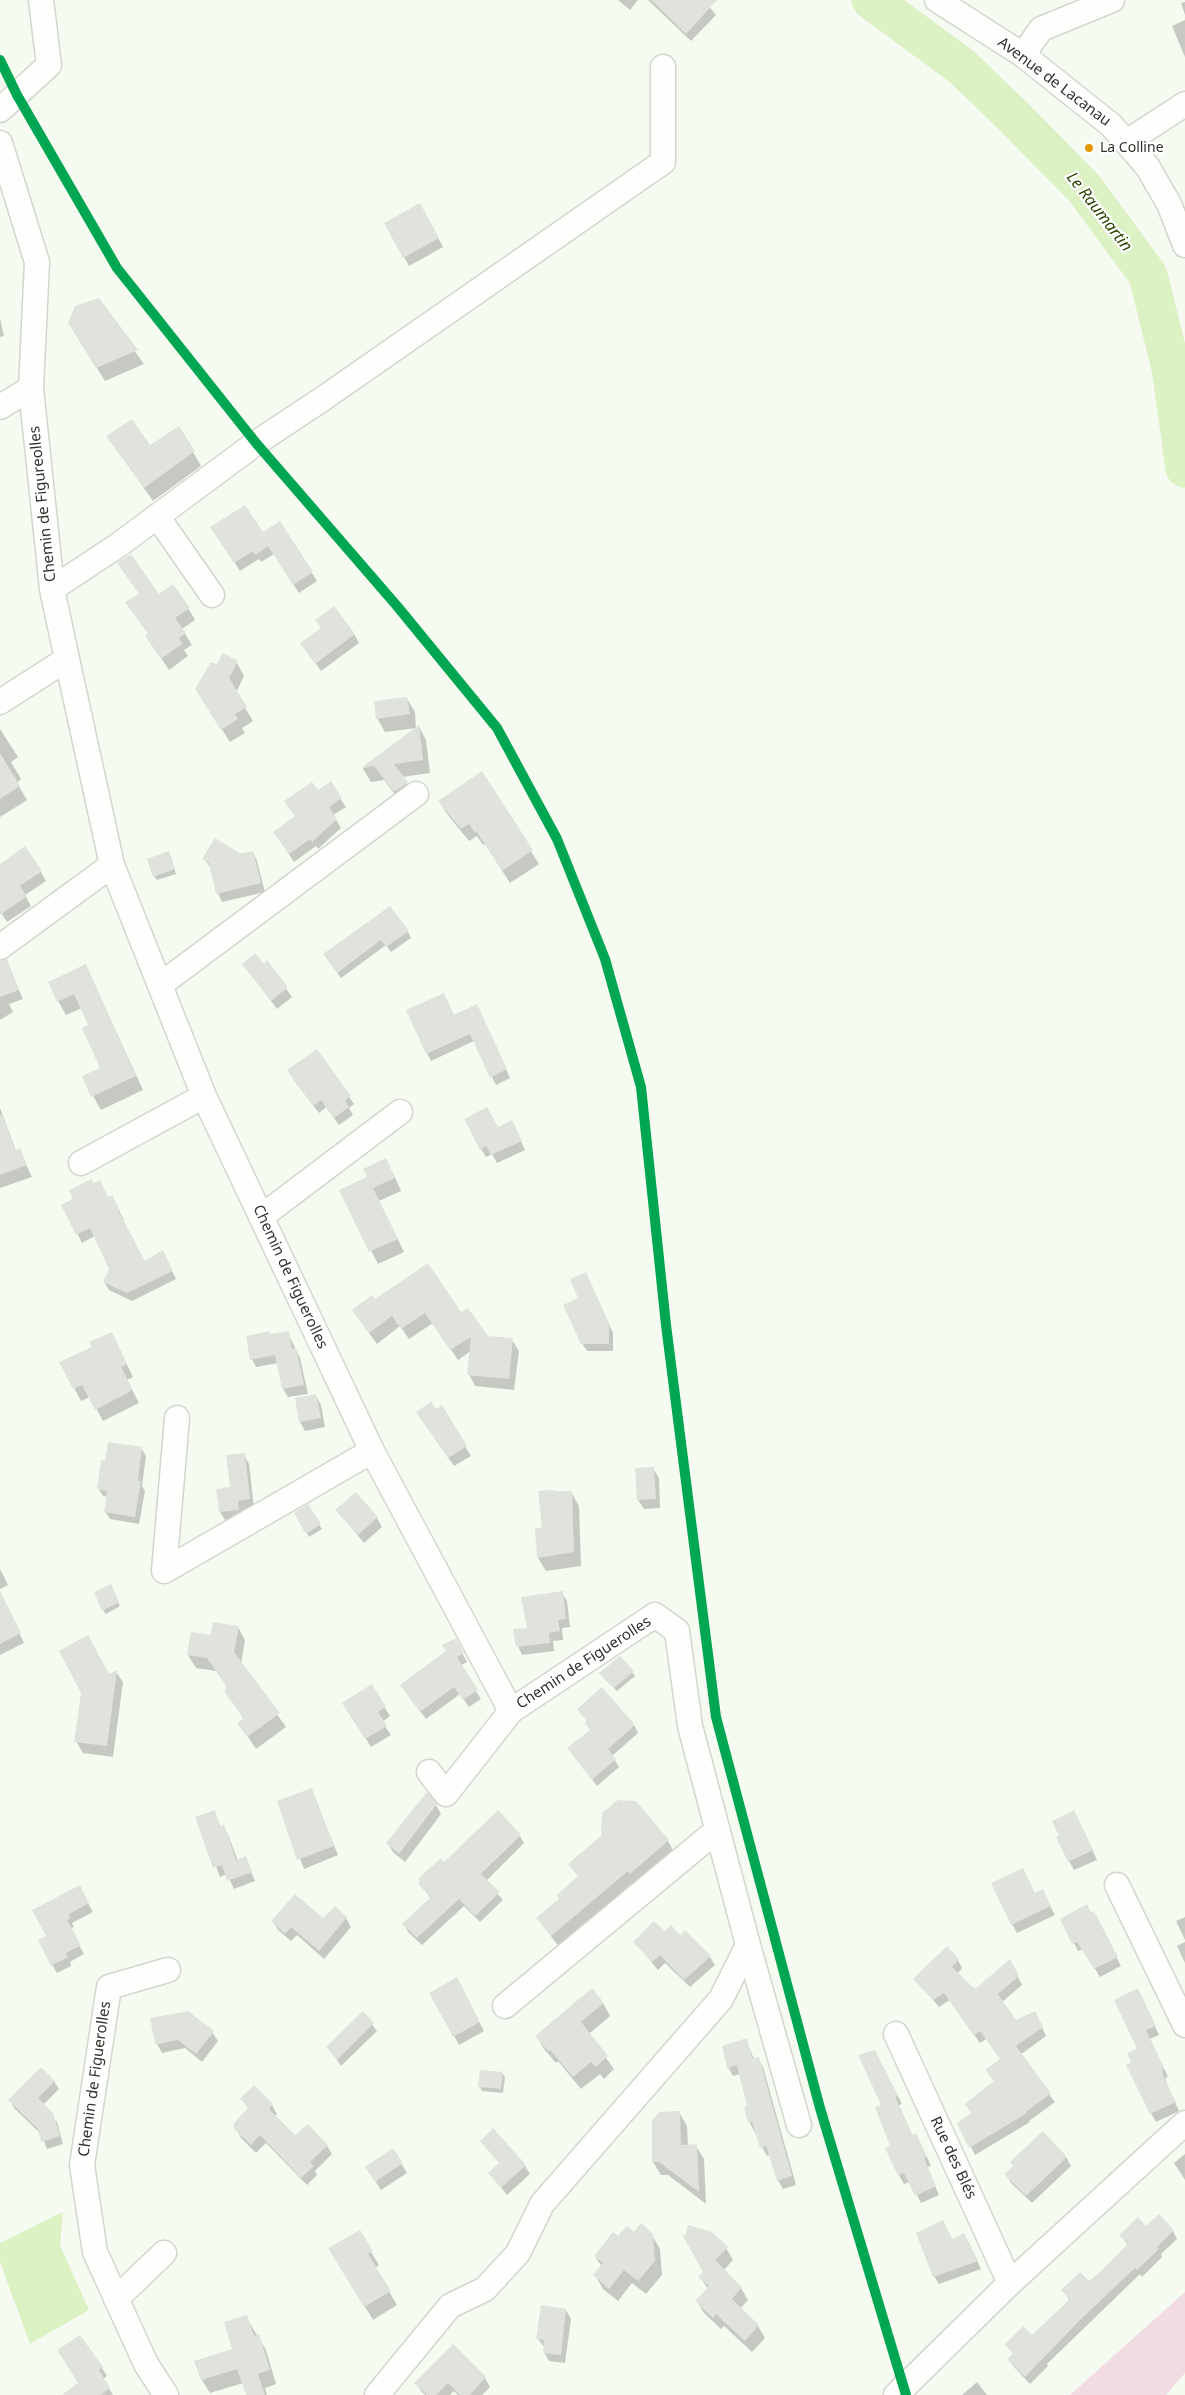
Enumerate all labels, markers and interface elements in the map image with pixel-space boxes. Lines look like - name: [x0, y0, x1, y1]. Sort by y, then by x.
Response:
- street label: Avenue de Lacanau: [994, 34, 1114, 130]
- place label: La Colline: [1100, 140, 1164, 156]
- marker: La Colline: [1083, 142, 1095, 154]
- water label: Le Raumartin: [1062, 168, 1136, 256]
- street label: Chemin de Figureolles: [26, 425, 60, 583]
- street label: Chemin de Figuerolles: [249, 1202, 331, 1352]
- street label: Chemin de Figuerolles: [513, 1613, 655, 1713]
- street label: Chemin de Figuerolles: [75, 2000, 115, 2158]
- street label: Rue des Blés: [926, 2114, 980, 2202]

